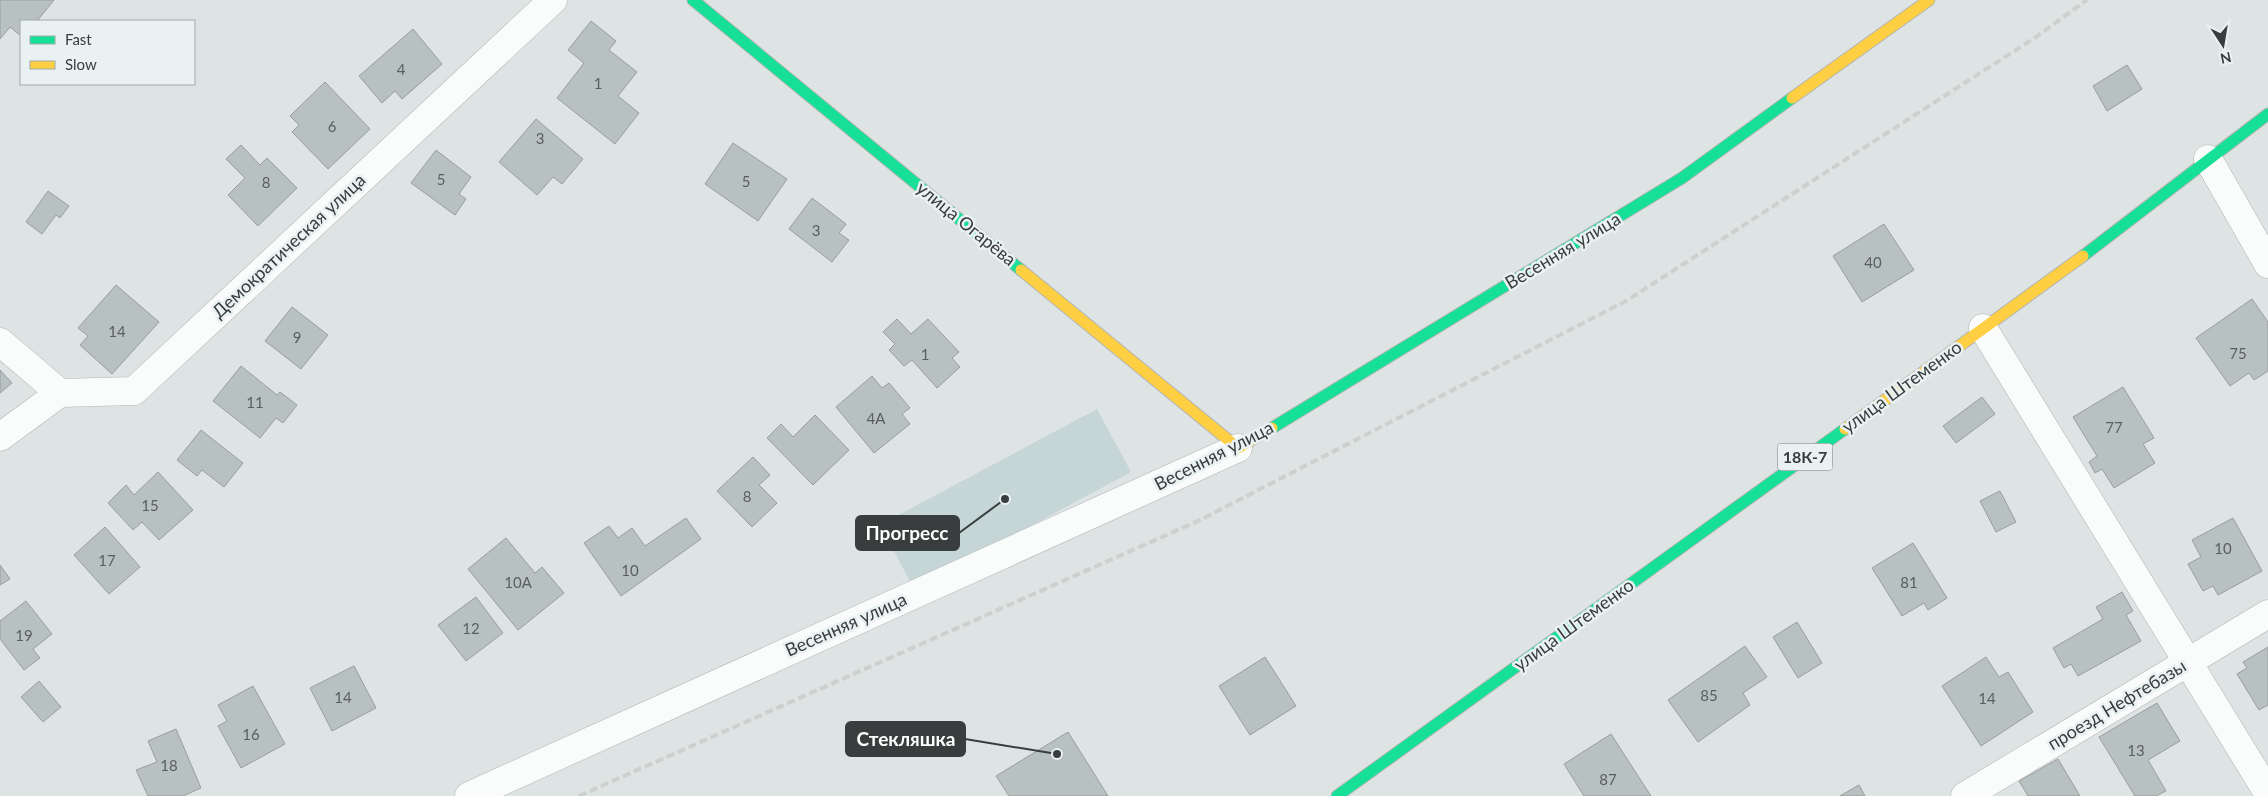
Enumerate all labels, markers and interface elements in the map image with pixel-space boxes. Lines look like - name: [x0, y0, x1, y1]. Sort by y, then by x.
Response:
- legend: [20, 20, 195, 85]
- north arrow: [2198, 20, 2248, 70]
- text: Fast: [65, 30, 92, 48]
- text: N: [2219, 49, 2233, 68]
- text: Slow: [65, 55, 97, 73]
- house number: 4: [397, 60, 406, 78]
- house number: 1: [594, 74, 602, 92]
- house number: 6: [328, 117, 337, 135]
- house number: 3: [536, 129, 544, 147]
- street label: Демократическая улица: [207, 168, 370, 322]
- house number: 5: [437, 170, 445, 188]
- house number: 5: [742, 172, 750, 190]
- house number: 8: [262, 173, 270, 191]
- street label: улица Огарёва: [912, 176, 1021, 270]
- street label: Весенняя улица: [1501, 207, 1624, 293]
- house number: 3: [812, 221, 820, 239]
- house number: 40: [1864, 253, 1882, 271]
- house number: 14: [108, 322, 126, 340]
- house number: 9: [293, 328, 301, 346]
- street label: улица Штеменко: [1837, 335, 1966, 437]
- house number: 75: [2229, 344, 2247, 362]
- house number: 1: [921, 345, 929, 363]
- house number: 11: [246, 393, 264, 411]
- house number: 4А: [867, 409, 886, 427]
- street label: Весенняя улица: [1150, 416, 1277, 495]
- house number: 77: [2105, 418, 2123, 436]
- road number: 18К-7: [1778, 444, 1832, 471]
- house number: 8: [743, 487, 751, 505]
- house number: 15: [141, 496, 159, 514]
- callout: Прогресс: [856, 516, 959, 550]
- text: Прогресс: [866, 521, 948, 544]
- house number: 10: [2214, 539, 2232, 557]
- house number: 17: [98, 551, 116, 569]
- house number: 10: [621, 561, 639, 579]
- house number: 10А: [504, 573, 533, 591]
- street label: улица Штеменко: [1509, 573, 1638, 675]
- house number: 81: [1900, 573, 1918, 591]
- street label: Весенняя улица: [781, 587, 910, 661]
- house number: 12: [462, 619, 480, 637]
- house number: 19: [15, 626, 33, 644]
- street label: проезд Нефтебазы: [2043, 654, 2190, 754]
- house number: 85: [1700, 686, 1718, 704]
- house number: 14: [334, 688, 352, 706]
- house number: 14: [1978, 689, 1996, 707]
- callout: Стекляшка: [846, 722, 965, 756]
- house number: 16: [242, 725, 260, 743]
- text: Стекляшка: [857, 727, 955, 750]
- house number: 13: [2127, 741, 2145, 759]
- house number: 18: [160, 756, 178, 774]
- house number: 87: [1599, 770, 1617, 788]

